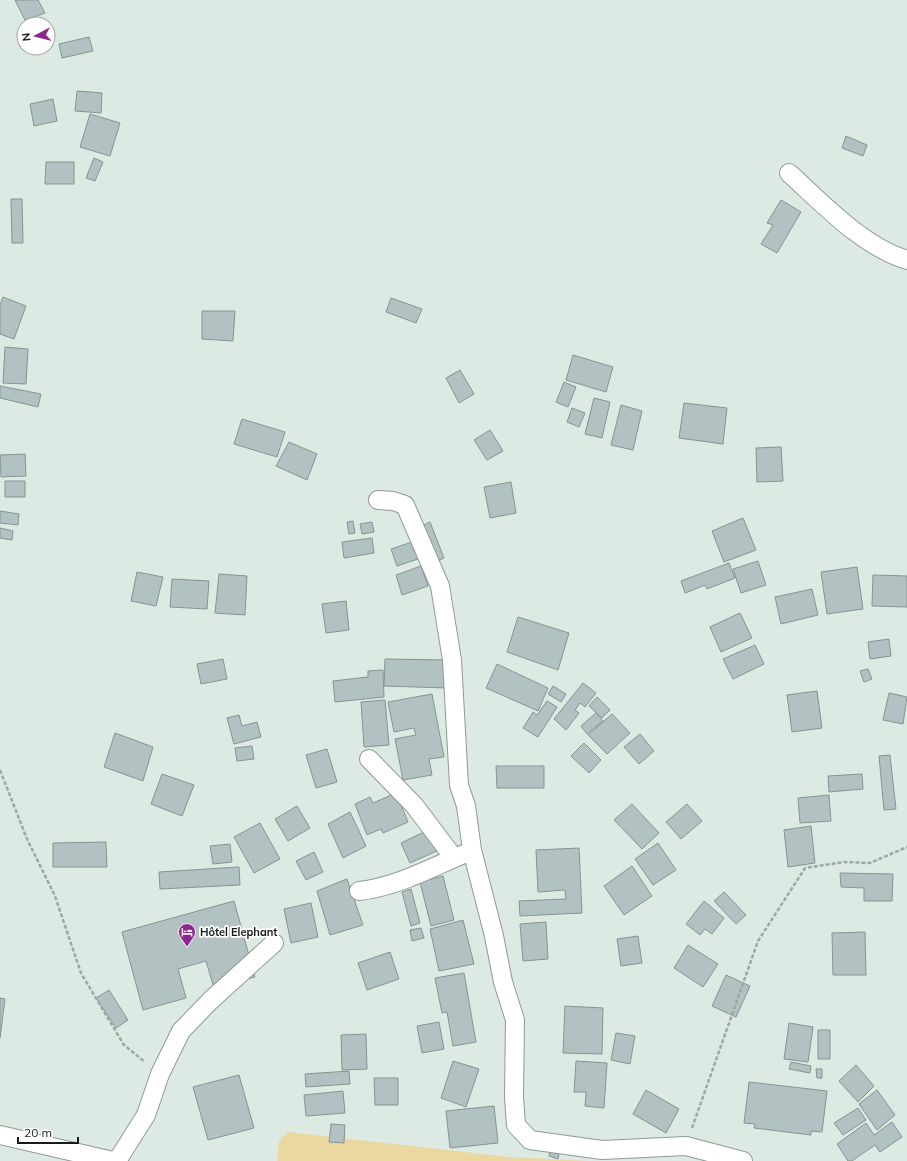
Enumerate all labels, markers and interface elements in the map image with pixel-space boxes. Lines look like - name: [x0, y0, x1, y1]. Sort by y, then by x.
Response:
- north arrow: [16, 16, 56, 56]
- text: N: [19, 32, 34, 42]
- hotel icon: Hôtel Elephant: [177, 922, 197, 947]
- place label: Hôtel Elephant: [200, 925, 278, 939]
- scale bar: [18, 1119, 78, 1145]
- text: 20 m: [24, 1125, 52, 1140]

